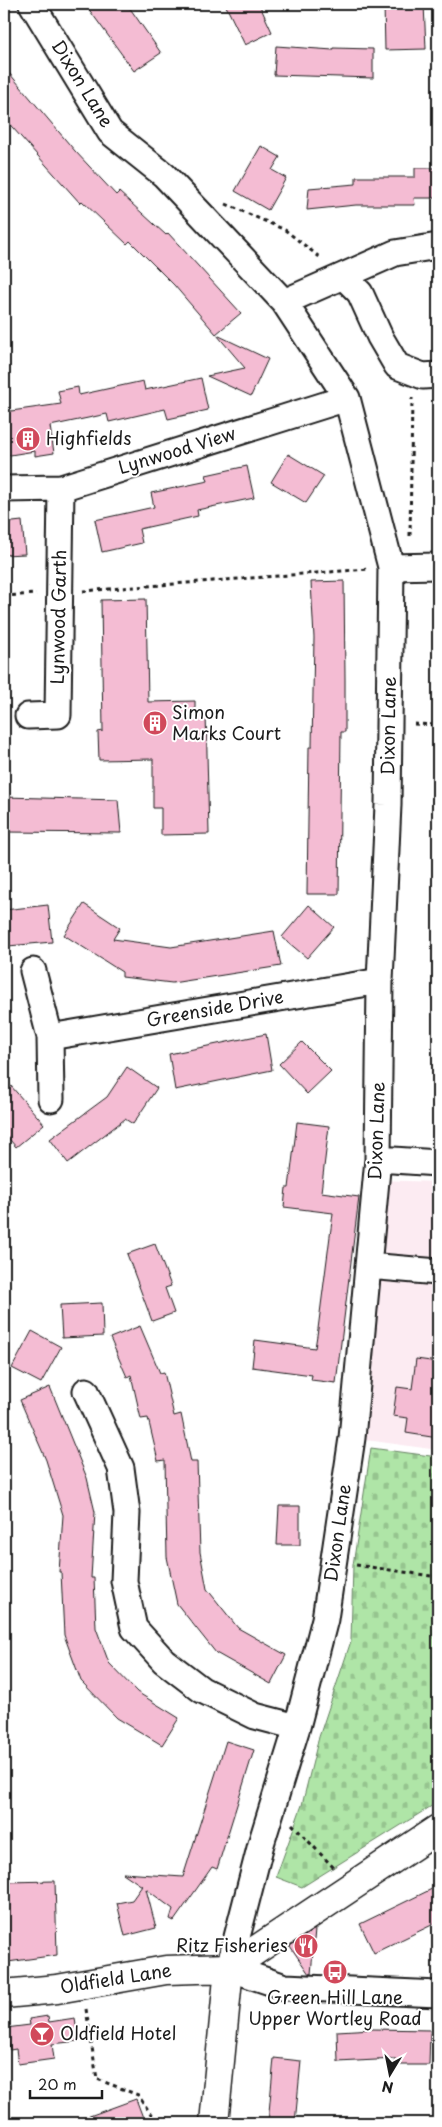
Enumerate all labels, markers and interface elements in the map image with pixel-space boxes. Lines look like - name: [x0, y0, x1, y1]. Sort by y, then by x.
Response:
- street label: Dixon Lane: [46, 34, 121, 132]
- street label: Lynwood View: [115, 419, 239, 480]
- place label: Highfields: [46, 424, 131, 451]
- building icon: Highfields: [15, 426, 41, 452]
- street label: Lynwood Garth: [43, 549, 72, 684]
- street label: Dixon Lane: [373, 676, 402, 776]
- place label: Simon Marks Court: [172, 698, 281, 746]
- building icon: Simon Marks Court: [142, 710, 168, 736]
- street label: Greenside Drive: [144, 982, 285, 1033]
- street label: Dixon Lane: [360, 1081, 391, 1181]
- street label: Dixon Lane: [316, 1482, 357, 1584]
- place label: Ritz Fisheries: [176, 1931, 288, 1958]
- restaurant icon: Ritz Fisheries: [293, 1933, 319, 1959]
- street label: Oldfield Lane: [58, 1955, 174, 2000]
- bus stop icon: Green Hill Lane Upper Wortley Road: [322, 1959, 348, 1985]
- place label: Green Hill Lane Upper Wortley Road: [248, 1983, 422, 2031]
- place label: Oldfield Hotel: [60, 2019, 176, 2046]
- bar icon: Oldfield Hotel: [29, 2021, 55, 2047]
- north arrow: [364, 2050, 414, 2100]
- scale bar: [30, 2067, 102, 2099]
- text: 20 m: [38, 2072, 77, 2095]
- text: N: [380, 2076, 395, 2099]

